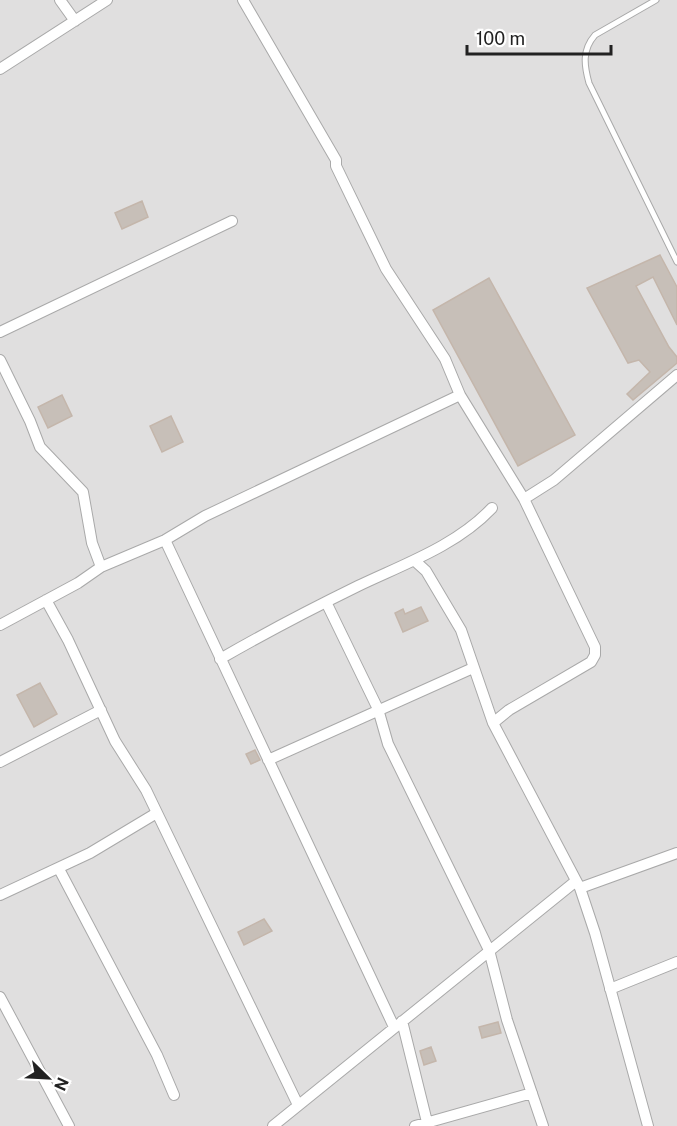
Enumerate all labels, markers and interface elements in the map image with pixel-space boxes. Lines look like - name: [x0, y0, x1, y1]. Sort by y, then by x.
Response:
- scale bar: [467, 18, 611, 56]
- text: 100 m: [476, 28, 525, 49]
- north arrow: [18, 1048, 78, 1108]
- text: N: [50, 1074, 72, 1093]

